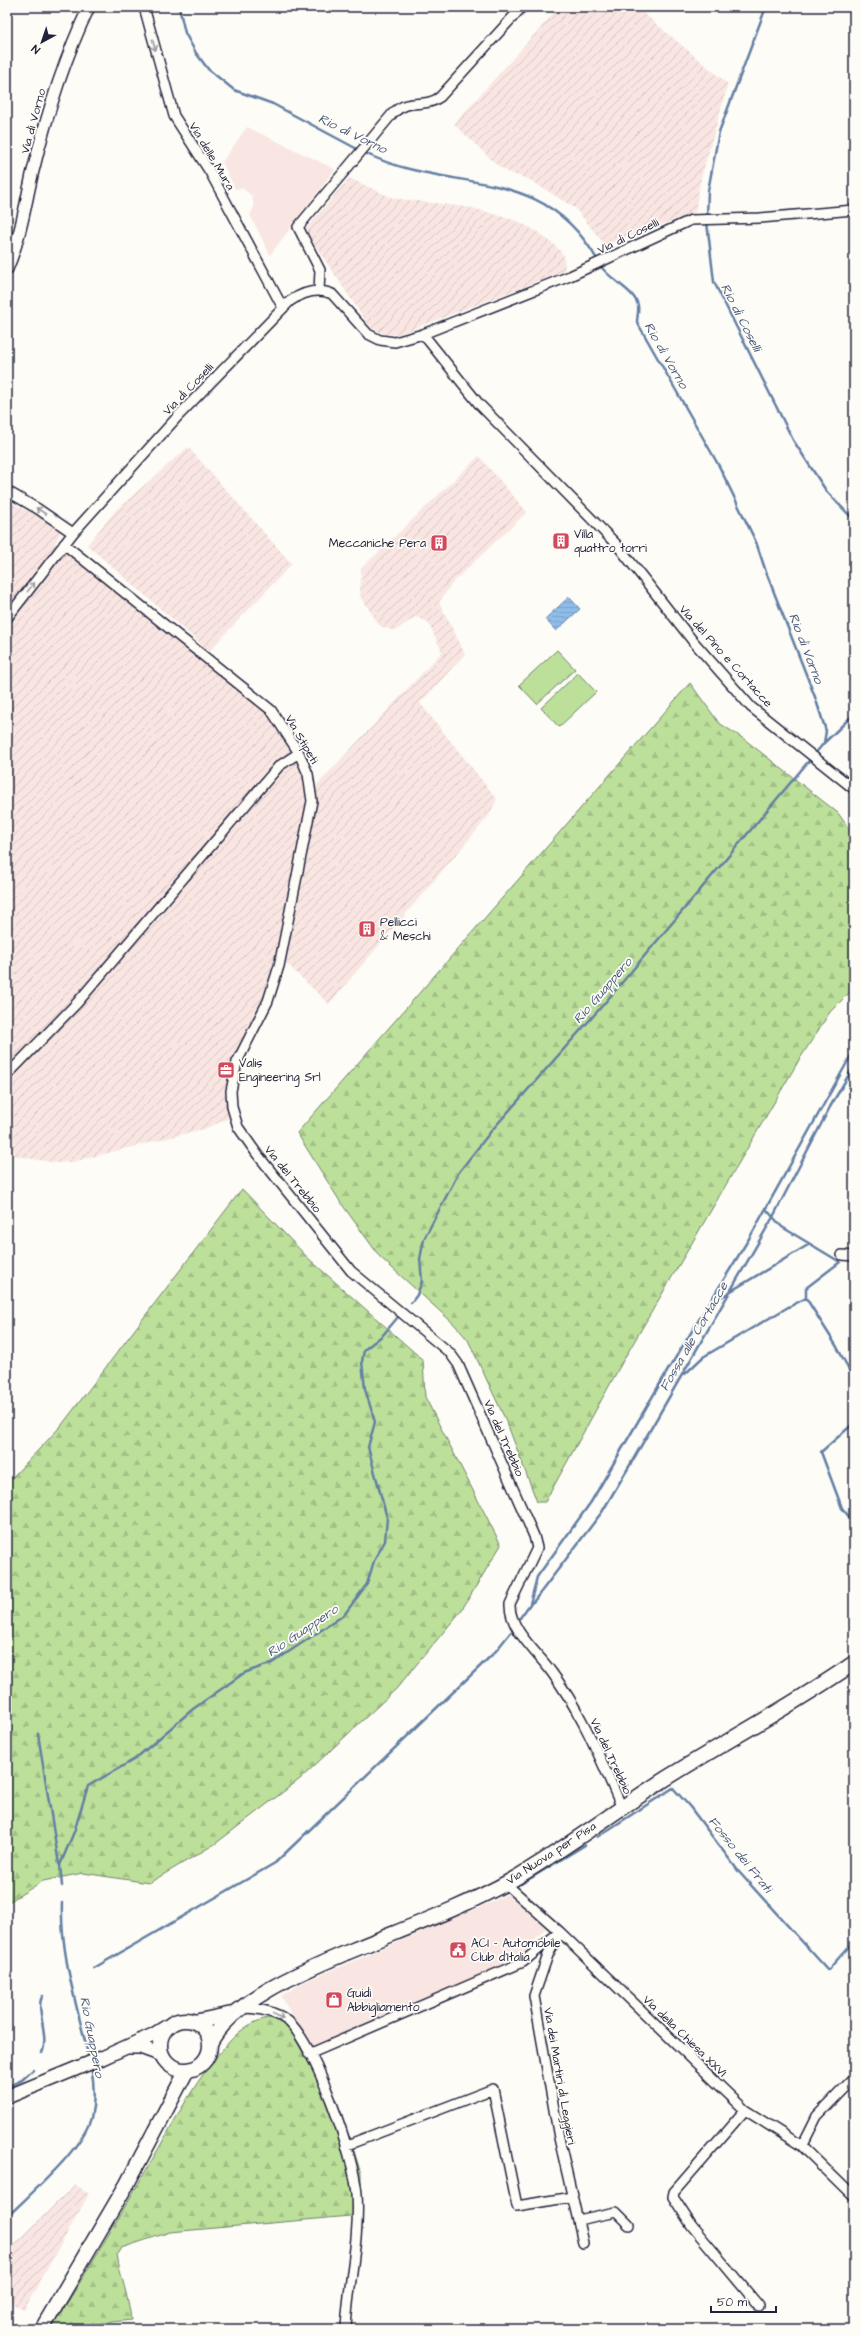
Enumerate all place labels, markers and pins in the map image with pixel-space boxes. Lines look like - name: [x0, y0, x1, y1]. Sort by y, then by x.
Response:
- place label: Villa quattro torri: [574, 526, 647, 557]
- building icon: Villa quattro torri: [551, 531, 571, 551]
- building icon: Meccaniche Pera: [429, 533, 449, 553]
- place label: Meccaniche Pera: [329, 535, 426, 552]
- place label: Pellicci & Meschi: [380, 914, 431, 945]
- building icon: Pellicci & Meschi: [357, 919, 377, 939]
- place label: Valis Engineering Srl: [239, 1055, 321, 1087]
- office icon: Valis Engineering Srl: [216, 1060, 236, 1080]
- place label: ACI - Automobile Club d'Italia: [471, 1935, 561, 1966]
- public building icon: ACI - Automobile Club d'Italia: [448, 1940, 468, 1960]
- place label: Guidi Abbigliamento: [347, 1985, 420, 2017]
- shop icon: Guidi Abbigliamento: [324, 1990, 344, 2010]

